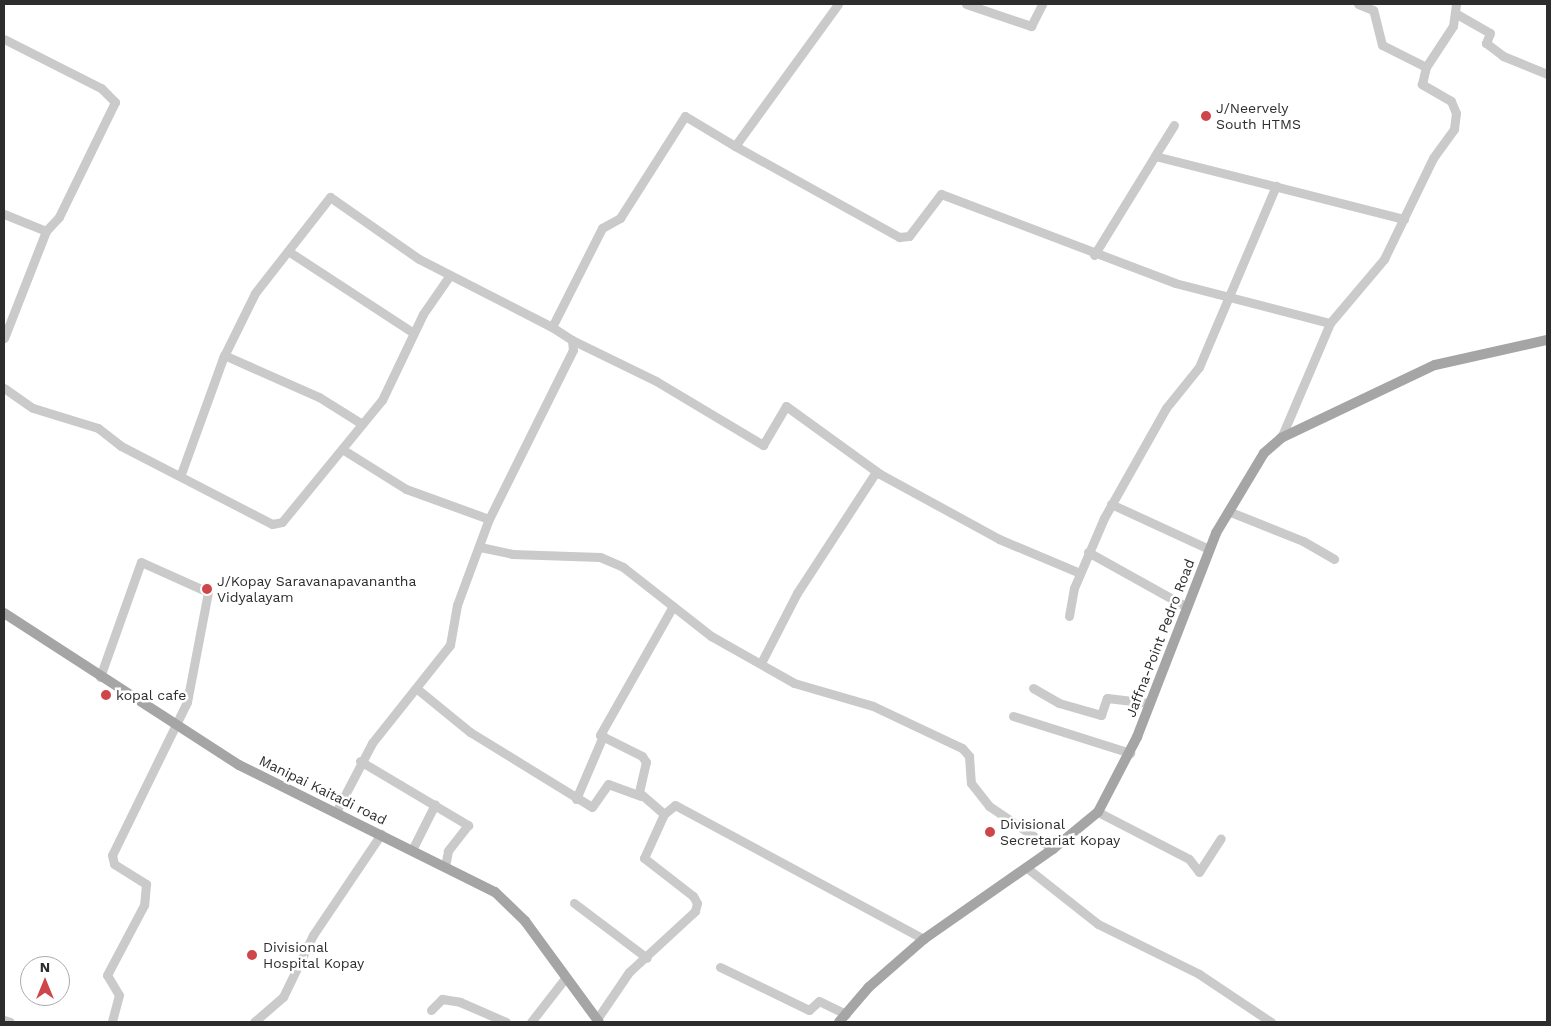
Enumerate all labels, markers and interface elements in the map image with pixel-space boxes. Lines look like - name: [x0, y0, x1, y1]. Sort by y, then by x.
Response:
- place label: J/Neervely South HTMS: [1216, 100, 1301, 132]
- marker: J/Neervely South HTMS: [1200, 110, 1212, 122]
- street label: Jaffna-Point Pedro Road: [1122, 557, 1198, 719]
- place label: J/Kopay Saravanapavanantha Vidyalayam: [217, 573, 417, 606]
- marker: J/Kopay Saravanapavanantha Vidyalayam: [201, 583, 213, 595]
- place label: kopal cafe: [116, 687, 187, 703]
- marker: kopal cafe: [100, 689, 112, 701]
- street label: Manipai Kaitadi road: [257, 752, 389, 828]
- place label: Divisional Secretariat Kopay: [1000, 816, 1120, 849]
- marker: Divisional Secretariat Kopay: [984, 826, 996, 838]
- place label: Divisional Hospital Kopay: [263, 939, 365, 972]
- marker: Divisional Hospital Kopay: [245, 948, 259, 962]
- north arrow: [20, 956, 70, 1006]
- text: N: [40, 959, 50, 975]

